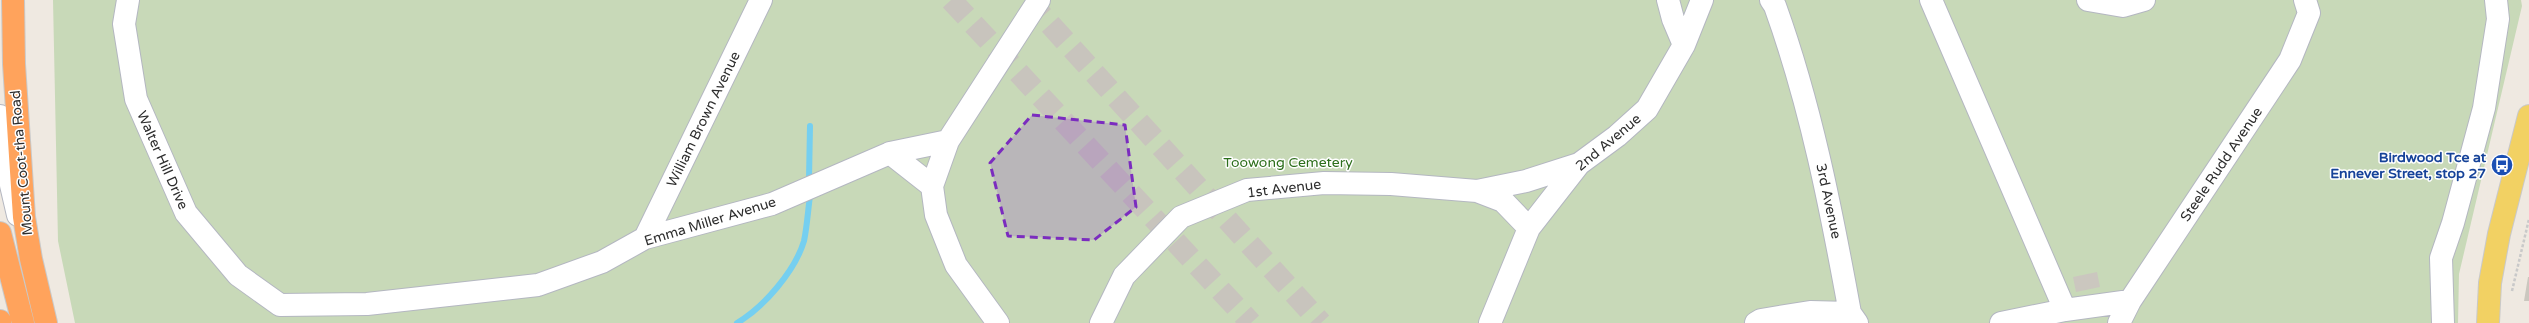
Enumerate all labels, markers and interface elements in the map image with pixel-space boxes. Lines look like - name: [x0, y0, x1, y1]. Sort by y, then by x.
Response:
- street label: William Brown Avenue: [663, 49, 744, 190]
- street label: Mount Coot-tha Road: [7, 90, 36, 236]
- street label: Steele Rudd Avenue: [2177, 104, 2266, 225]
- street label: Walter Hill Drive: [133, 108, 192, 212]
- street label: 2nd Avenue: [1572, 110, 1644, 175]
- place label: Birdwood Tce at Ennever Street, stop 27: [2330, 149, 2487, 182]
- bus stop icon: Birdwood Tce at Ennever Street, stop 27: [2489, 152, 2515, 178]
- park label: Toowong Cemetery: [1223, 154, 1353, 171]
- street label: 3rd Avenue: [1812, 162, 1845, 240]
- street label: 1st Avenue: [1246, 176, 1322, 201]
- street label: Emma Miller Avenue: [642, 193, 778, 250]

